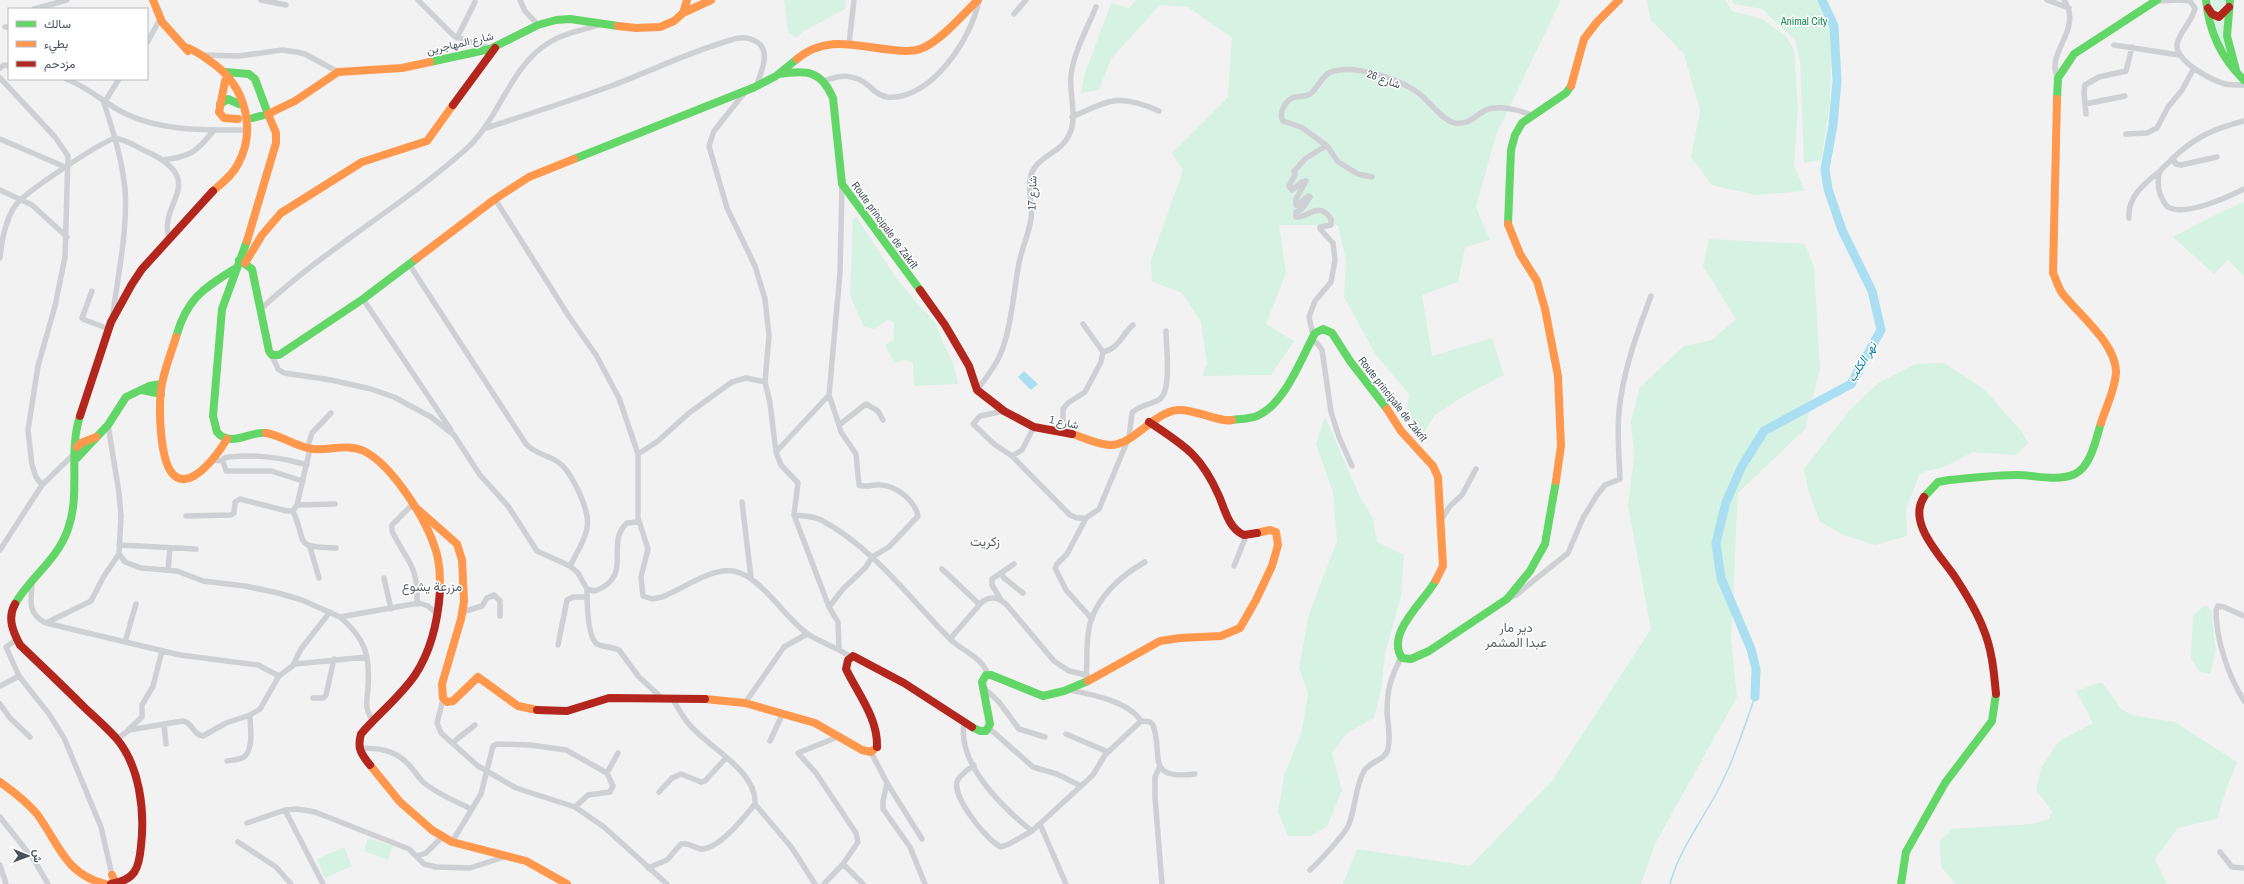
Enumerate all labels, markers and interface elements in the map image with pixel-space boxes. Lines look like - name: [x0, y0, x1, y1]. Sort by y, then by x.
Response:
- legend: [8, 8, 148, 80]
- park label: Animal City: [1780, 14, 1828, 28]
- text: سالك: [44, 16, 71, 32]
- street label: شارع المهاجرين: [425, 28, 495, 58]
- text: بطيء: [44, 36, 68, 54]
- text: مزدحم: [44, 56, 75, 72]
- street label: شارع 26: [1365, 66, 1403, 93]
- street label: شارع 17: [1024, 175, 1041, 211]
- street label: Route principale de Zakrît: [849, 179, 922, 272]
- water label: نهر الكلب: [1844, 339, 1881, 385]
- street label: Route principale de Zakrît: [1355, 354, 1431, 445]
- street label: شارع 1: [1048, 412, 1080, 433]
- district label: زكريت: [970, 533, 1000, 550]
- district label: مزرعة يشوع: [402, 578, 462, 596]
- district label: دير مار عبدا المشمر: [1484, 619, 1547, 651]
- north arrow: [8, 836, 48, 876]
- text: ش: [31, 849, 45, 863]

